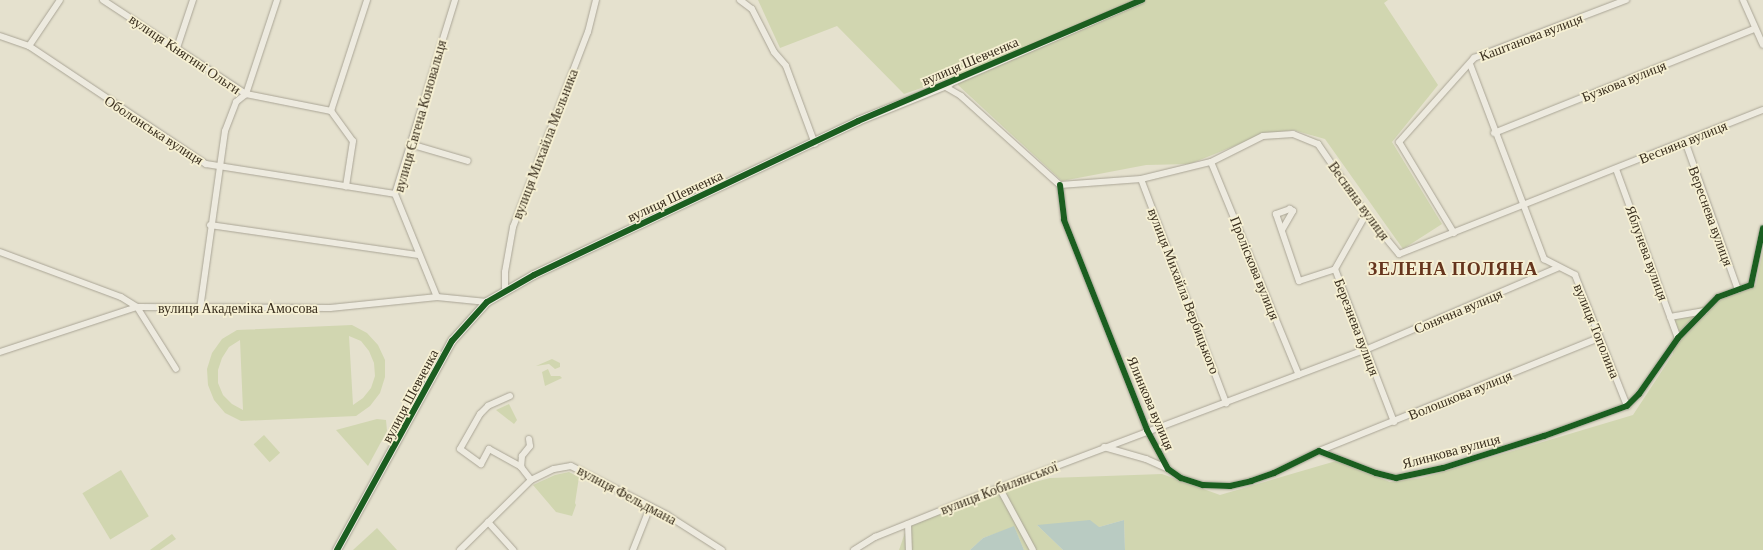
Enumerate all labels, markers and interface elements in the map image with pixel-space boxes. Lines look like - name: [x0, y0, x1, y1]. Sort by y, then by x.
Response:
- street label: вулиця Княгині Ольги: [126, 10, 244, 98]
- street label: Каштанова вулиця: [1477, 10, 1585, 64]
- street label: вулиця Шевченка: [919, 33, 1021, 89]
- street label: вулиця Євгена Коновальця: [390, 38, 450, 194]
- street label: Бузкова вулиця: [1579, 56, 1669, 106]
- street label: вулиця Михайла Мельника: [509, 67, 581, 221]
- street label: Оболонська вулиця: [101, 92, 207, 168]
- street label: Весняна вулиця: [1637, 117, 1729, 167]
- street label: Весняна вулиця: [1325, 158, 1393, 244]
- street label: Вереснева вулиця: [1685, 164, 1737, 268]
- street label: вулиця Шевченка: [625, 167, 725, 225]
- street label: Яблунева вулиця: [1622, 203, 1672, 303]
- street label: вулиця Михайла Вербицького: [1145, 206, 1223, 376]
- street label: Проліскова вулиця: [1227, 214, 1283, 322]
- district label: ЗЕЛЕНА ПОЛЯНА: [1368, 258, 1538, 280]
- street label: Березнева вулиця: [1331, 276, 1383, 378]
- street label: вулиця Тополина: [1570, 281, 1624, 381]
- street label: Сонячна вулиця: [1411, 285, 1505, 337]
- street label: вулиця Академіка Амосова: [158, 300, 318, 316]
- street label: вулиця Шевченка: [378, 346, 442, 446]
- street label: Ялинкова вулиця: [1124, 353, 1178, 453]
- street label: Волошкова вулиця: [1406, 367, 1514, 423]
- street label: Ялинкова вулиця: [1400, 430, 1502, 472]
- street label: вулиця Кобилянської: [938, 458, 1060, 518]
- street label: вулиця Фельдмана: [574, 462, 680, 528]

